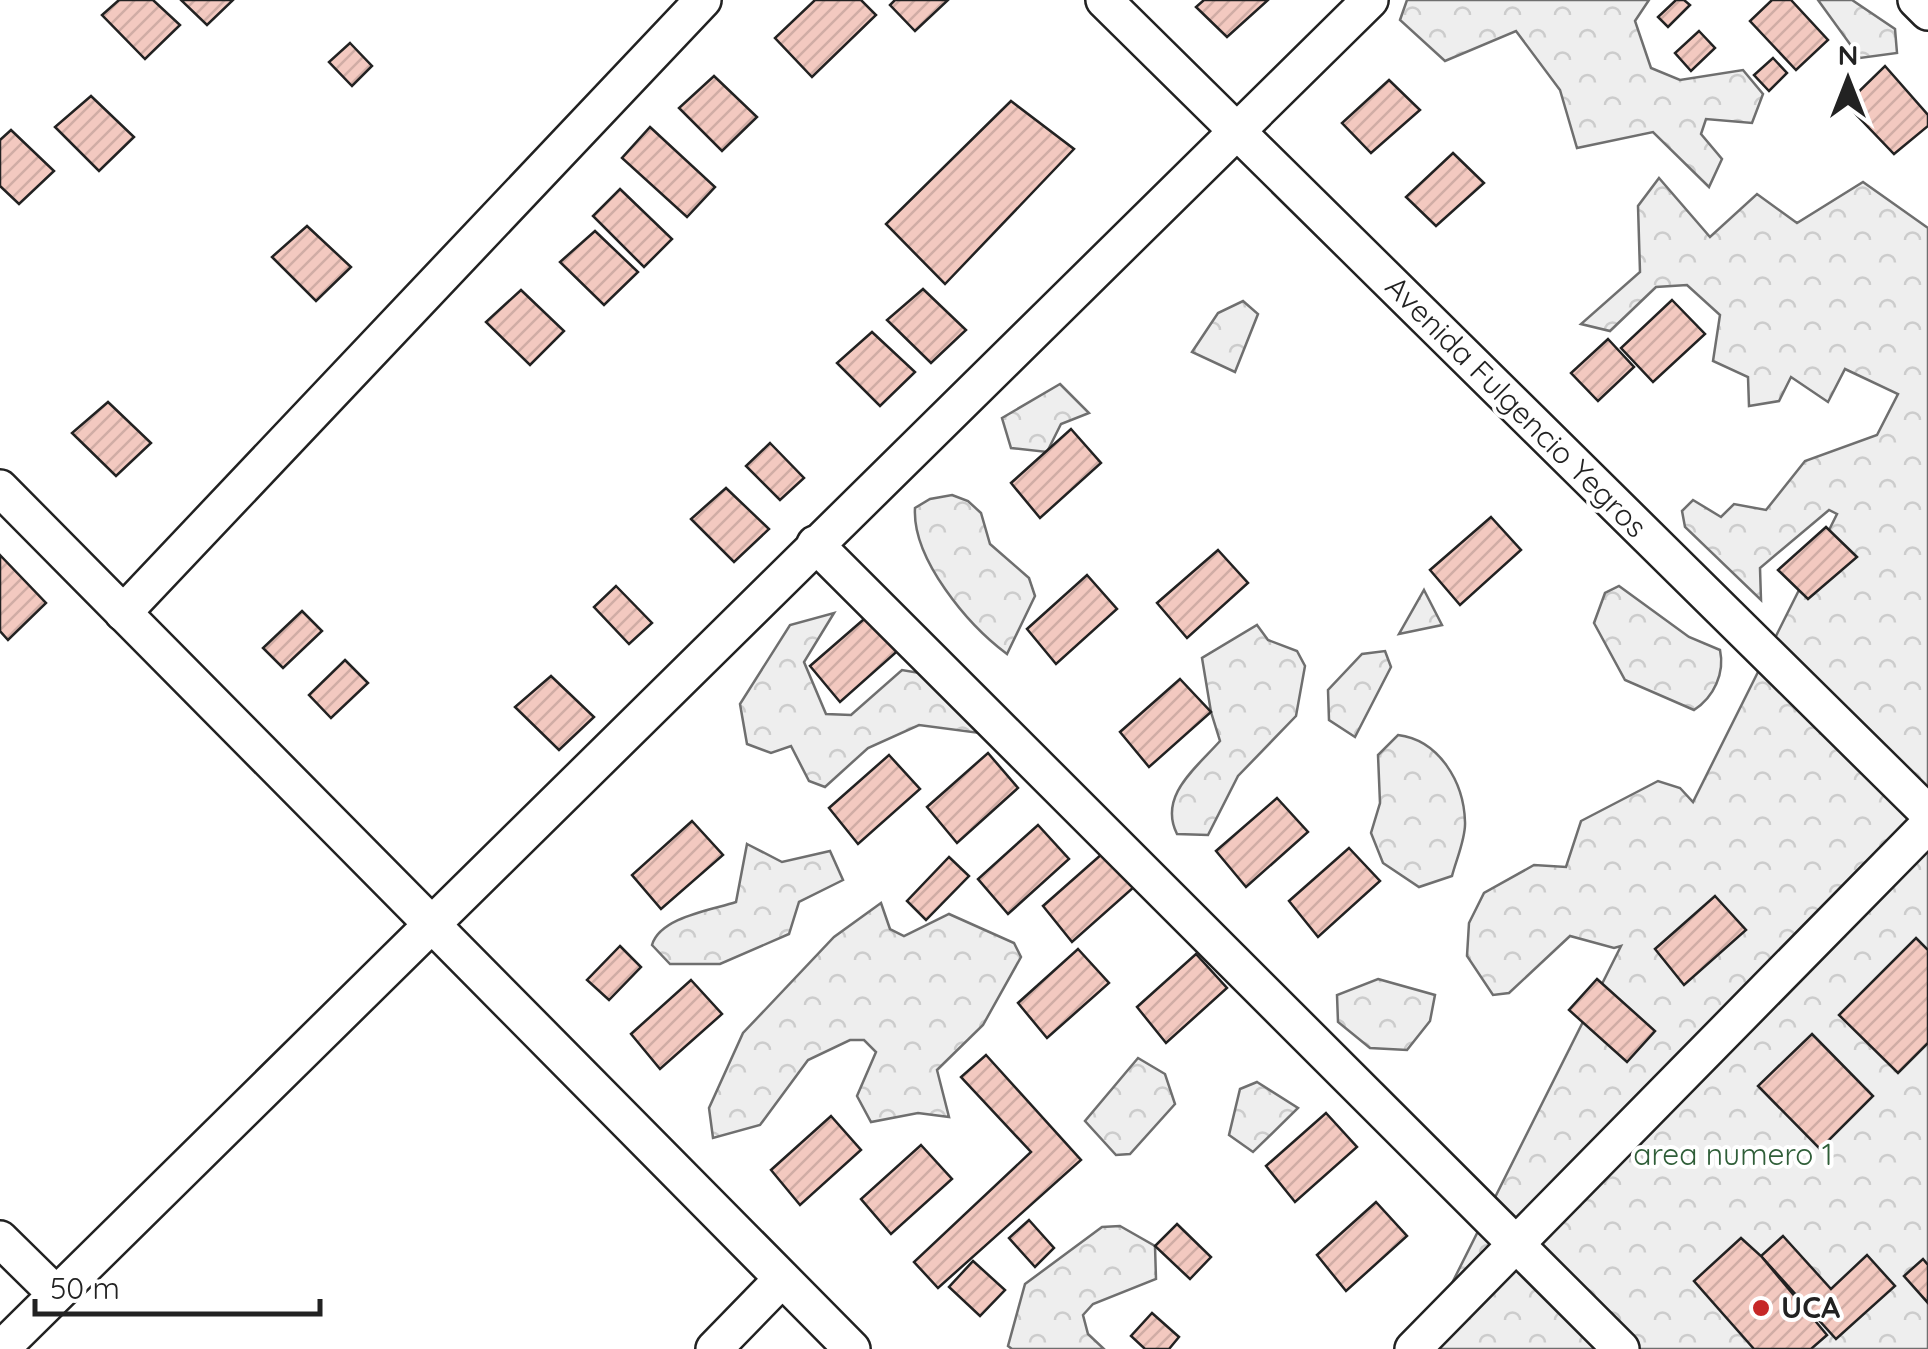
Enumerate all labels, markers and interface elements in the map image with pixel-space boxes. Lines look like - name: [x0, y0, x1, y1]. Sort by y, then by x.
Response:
- north arrow: [1798, 30, 1898, 130]
- text: N: [1838, 37, 1858, 72]
- street label: Avenida Fulgencio Yegros: [1378, 267, 1656, 545]
- park label: area numero 1: [1633, 1135, 1833, 1173]
- scale bar: [35, 1254, 320, 1316]
- text: 50 m: [50, 1269, 120, 1307]
- place label: UCA: [1781, 1288, 1840, 1326]
- marker: UCA: [1750, 1297, 1772, 1319]

